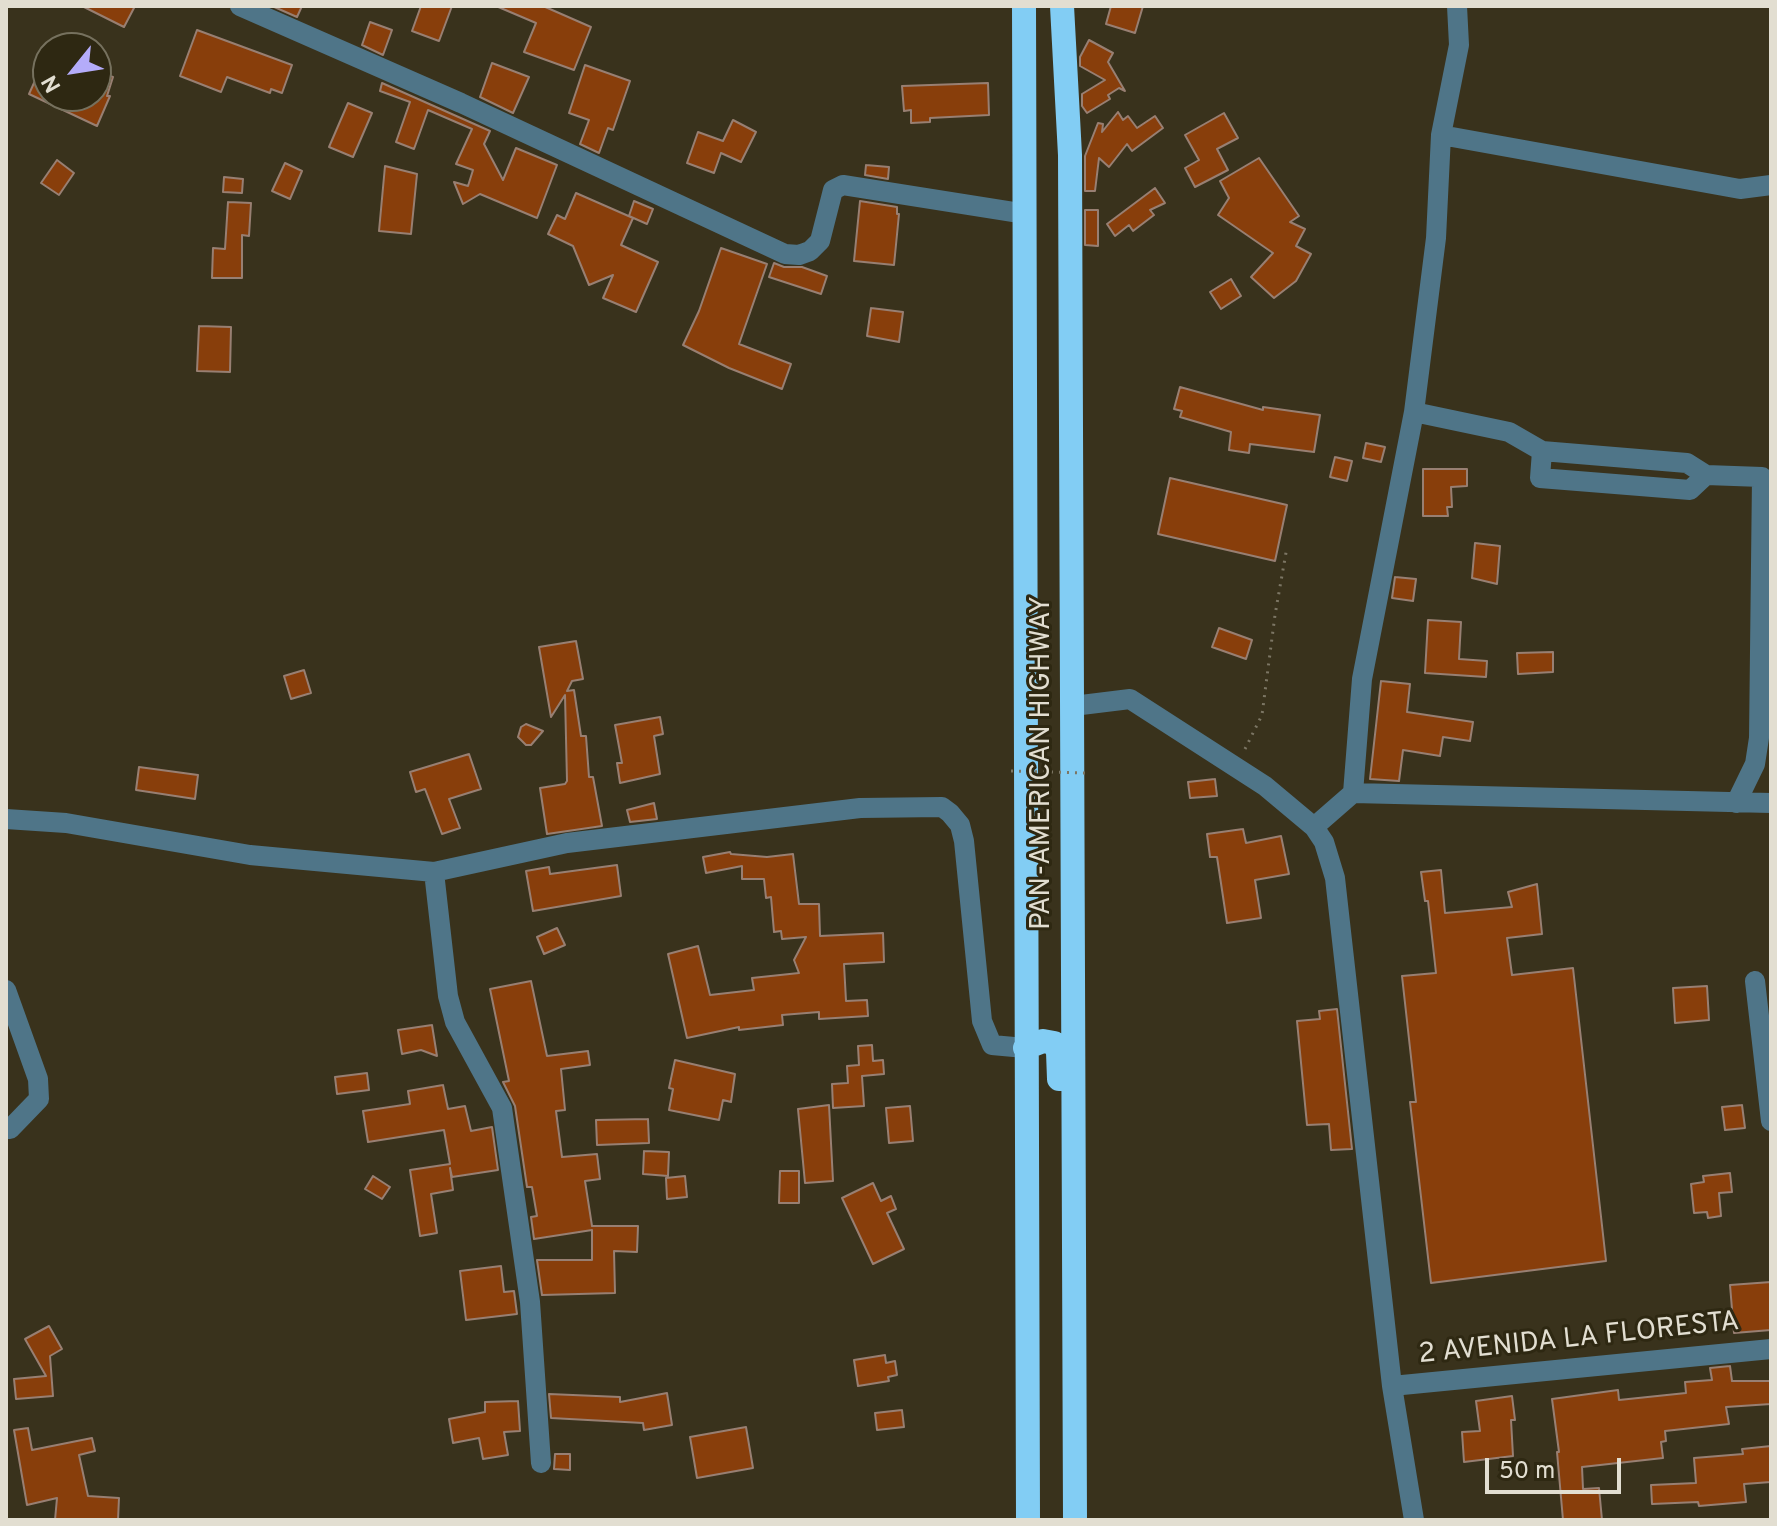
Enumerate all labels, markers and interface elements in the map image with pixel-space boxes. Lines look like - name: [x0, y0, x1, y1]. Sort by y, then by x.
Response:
- north arrow: [32, 32, 112, 112]
- text: N: [37, 70, 68, 97]
- street label: PAN-AMERICAN HIGHWAY: [1026, 596, 1060, 930]
- street label: 2 AVENIDA LA FLORESTA: [1417, 1306, 1741, 1374]
- scale bar: [1489, 1442, 1625, 1492]
- text: 50 m: [1499, 1457, 1555, 1487]

